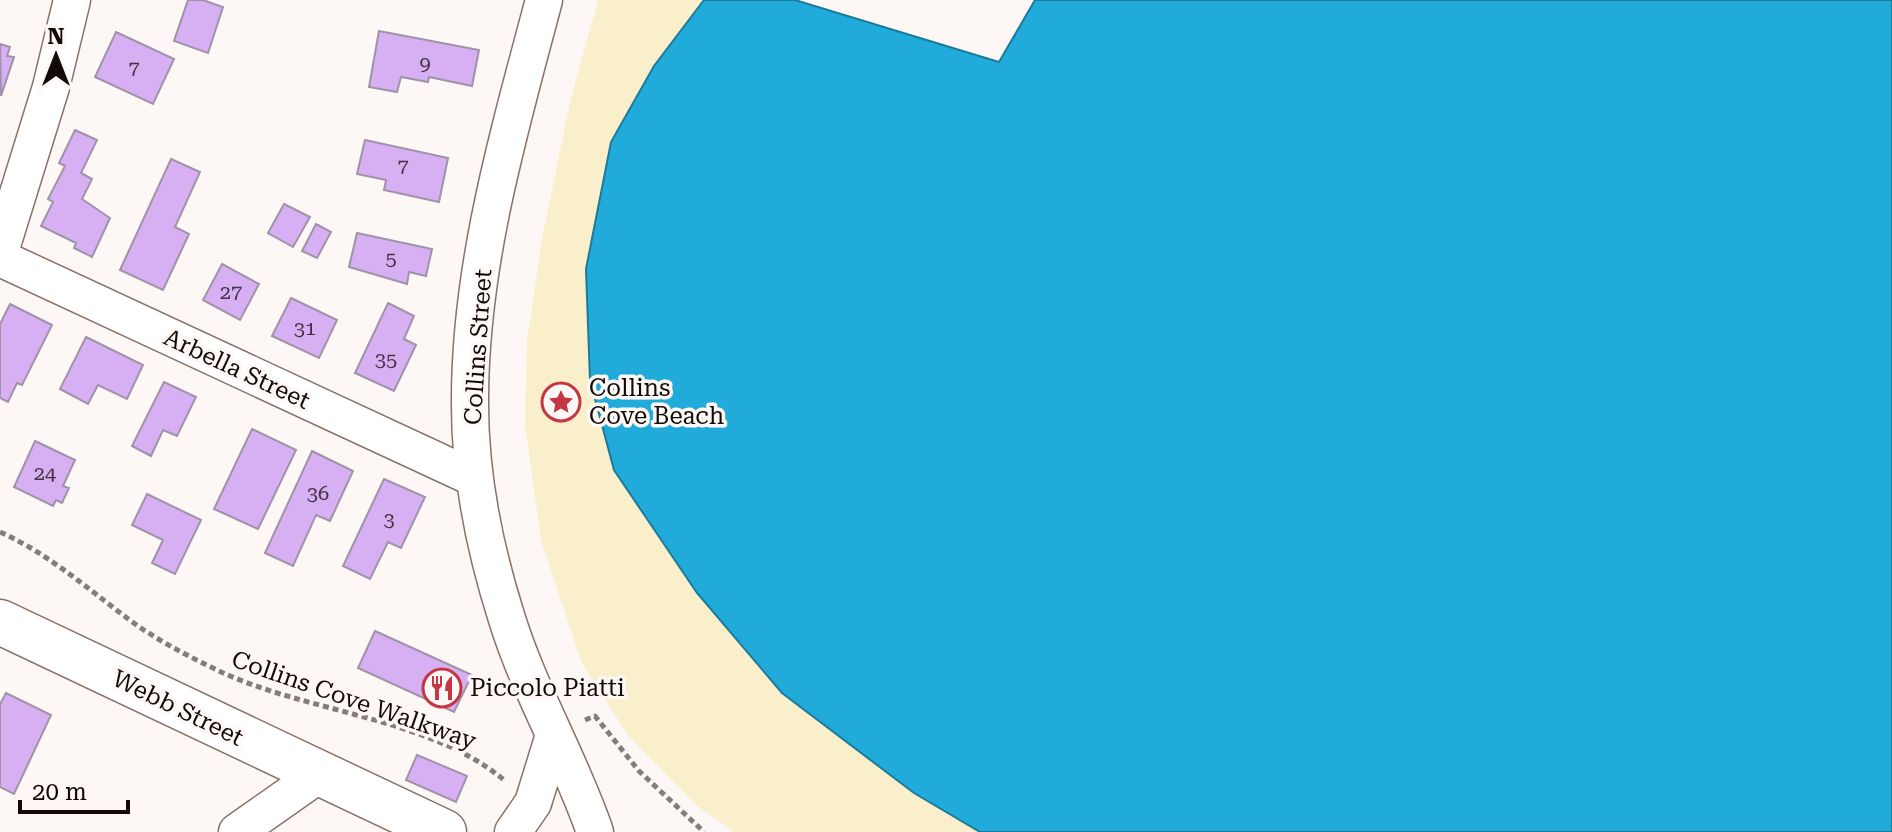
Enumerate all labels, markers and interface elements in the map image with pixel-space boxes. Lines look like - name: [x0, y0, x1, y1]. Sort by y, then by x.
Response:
- north arrow: [16, 16, 96, 96]
- text: N: [48, 24, 65, 49]
- house number: 9: [419, 51, 431, 75]
- house number: 7: [128, 56, 140, 80]
- house number: 7: [397, 154, 409, 178]
- house number: 5: [385, 246, 397, 270]
- street label: Collins Street: [459, 268, 497, 426]
- house number: 27: [220, 280, 242, 304]
- house number: 31: [294, 316, 316, 340]
- street label: Arbella Street: [160, 323, 314, 415]
- house number: 35: [375, 347, 397, 371]
- place label: Collins Cove Beach: [589, 374, 724, 430]
- place icon: Collins Cove Beach: [540, 381, 582, 423]
- house number: 24: [34, 461, 57, 485]
- house number: 36: [307, 481, 329, 505]
- house number: 3: [383, 507, 395, 531]
- street label: Collins Cove Walkway: [228, 645, 481, 755]
- street label: Webb Street: [108, 664, 248, 752]
- restaurant icon: Piccolo Piatti: [421, 667, 463, 709]
- place label: Piccolo Piatti: [470, 674, 625, 702]
- scale bar: [20, 764, 128, 814]
- text: 20 m: [32, 778, 87, 806]

